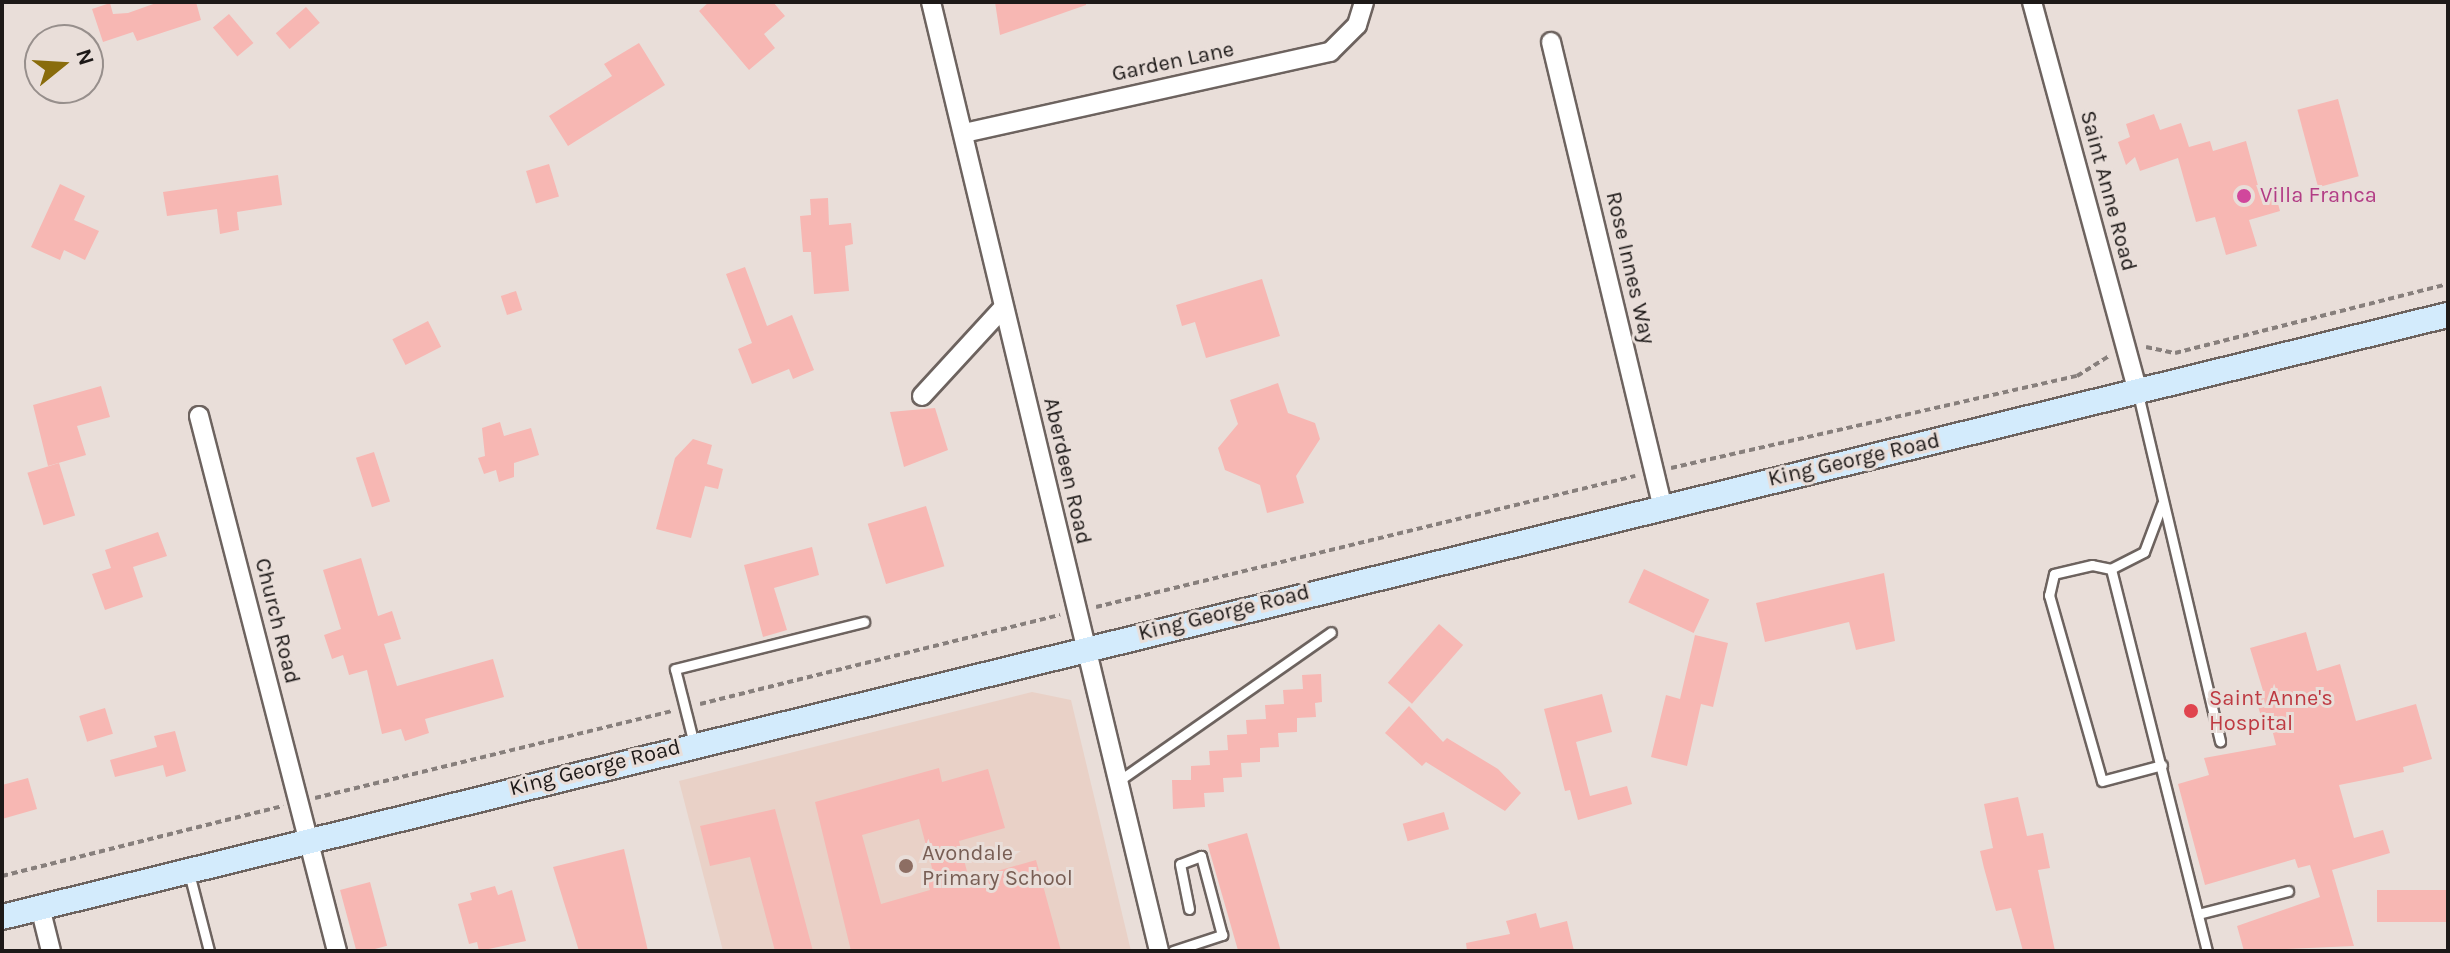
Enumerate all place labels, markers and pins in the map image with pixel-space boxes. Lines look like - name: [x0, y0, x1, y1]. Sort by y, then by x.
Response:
- place label: Villa Franca: [2260, 183, 2377, 209]
- marker: Villa Franca: [2235, 187, 2253, 205]
- place label: Saint Anne's Hospital: [2209, 685, 2333, 736]
- marker: Saint Anne's Hospital: [2180, 700, 2202, 722]
- place label: Avondale Primary School: [922, 840, 1073, 892]
- marker: Avondale Primary School: [897, 857, 915, 875]

